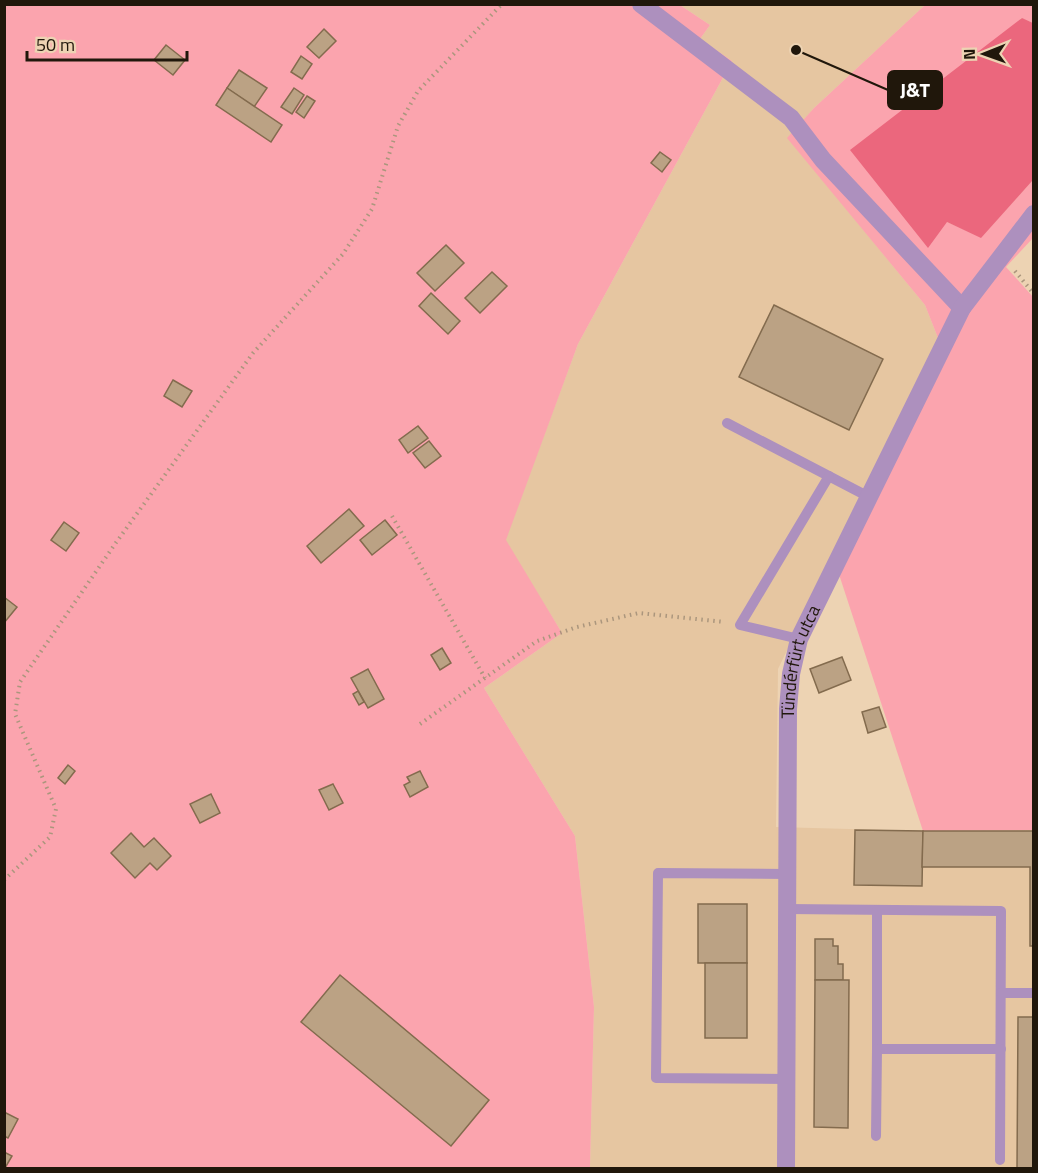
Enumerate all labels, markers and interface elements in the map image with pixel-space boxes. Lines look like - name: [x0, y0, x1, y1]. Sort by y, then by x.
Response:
- scale bar: [27, 24, 188, 62]
- north arrow: [954, 24, 1014, 84]
- text: 50 m: [36, 31, 75, 58]
- text: N: [957, 49, 981, 60]
- callout: J&T: [888, 71, 942, 109]
- text: J&T: [900, 74, 930, 105]
- street label: Tündérfürt utca: [774, 600, 827, 718]

